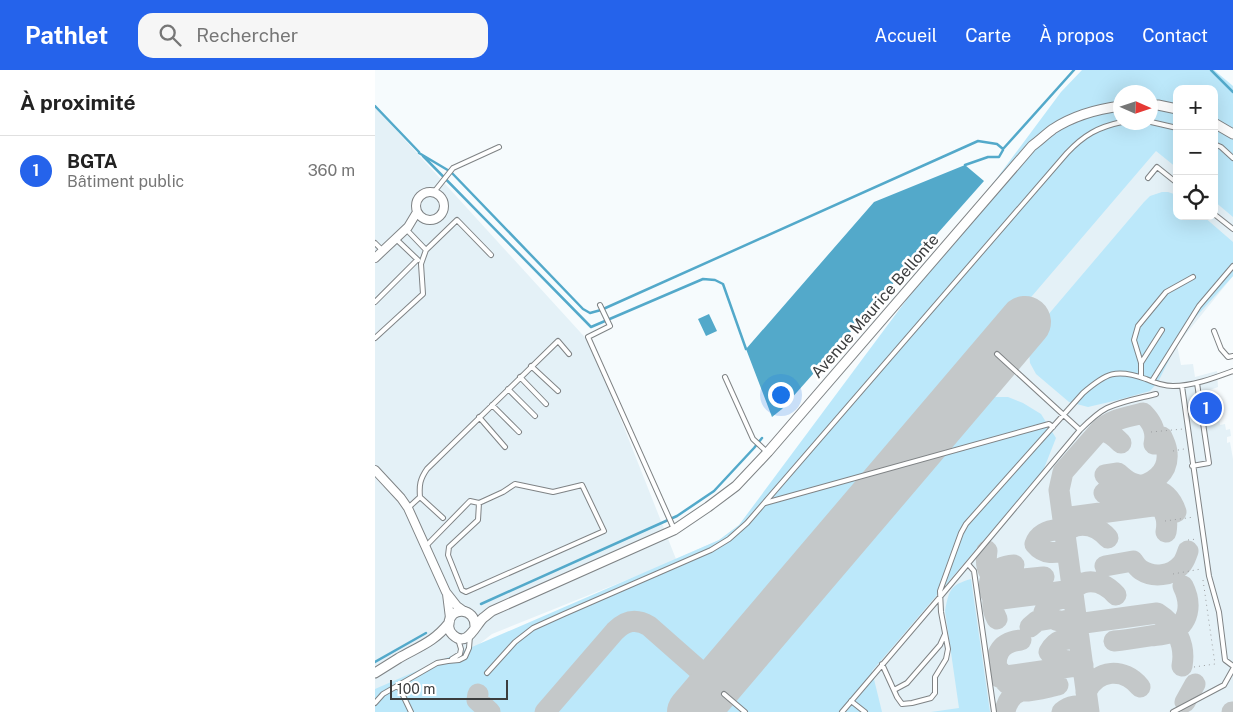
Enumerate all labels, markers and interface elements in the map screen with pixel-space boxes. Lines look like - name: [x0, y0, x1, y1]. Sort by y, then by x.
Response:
- search box: [138, 13, 488, 58]
- text: Pathlet: [25, 21, 108, 49]
- icon: search: [156, 21, 184, 49]
- text: Rechercher: [196, 24, 298, 46]
- text: Accueil: [875, 25, 937, 46]
- text: Carte: [965, 25, 1011, 46]
- text: À propos: [1039, 25, 1114, 46]
- text: Contact: [1142, 25, 1208, 46]
- north arrow: [1113, 85, 1158, 130]
- map controls: [1173, 85, 1218, 220]
- button: +: [1173, 85, 1218, 130]
- text: À proximité: [20, 90, 136, 115]
- button: −: [1173, 130, 1218, 175]
- text: BGTA: [67, 150, 118, 172]
- text: 1: [33, 161, 39, 180]
- text: 360 m: [308, 161, 355, 180]
- text: Bâtiment public: [67, 172, 184, 191]
- button: locate: [1173, 175, 1218, 220]
- street label: Avenue Maurice Bellonte: [807, 230, 943, 382]
- your location: [768, 382, 794, 408]
- pin: 1: [1190, 389, 1222, 427]
- scale bar: [390, 677, 507, 700]
- text: 100 m: [397, 681, 435, 697]

